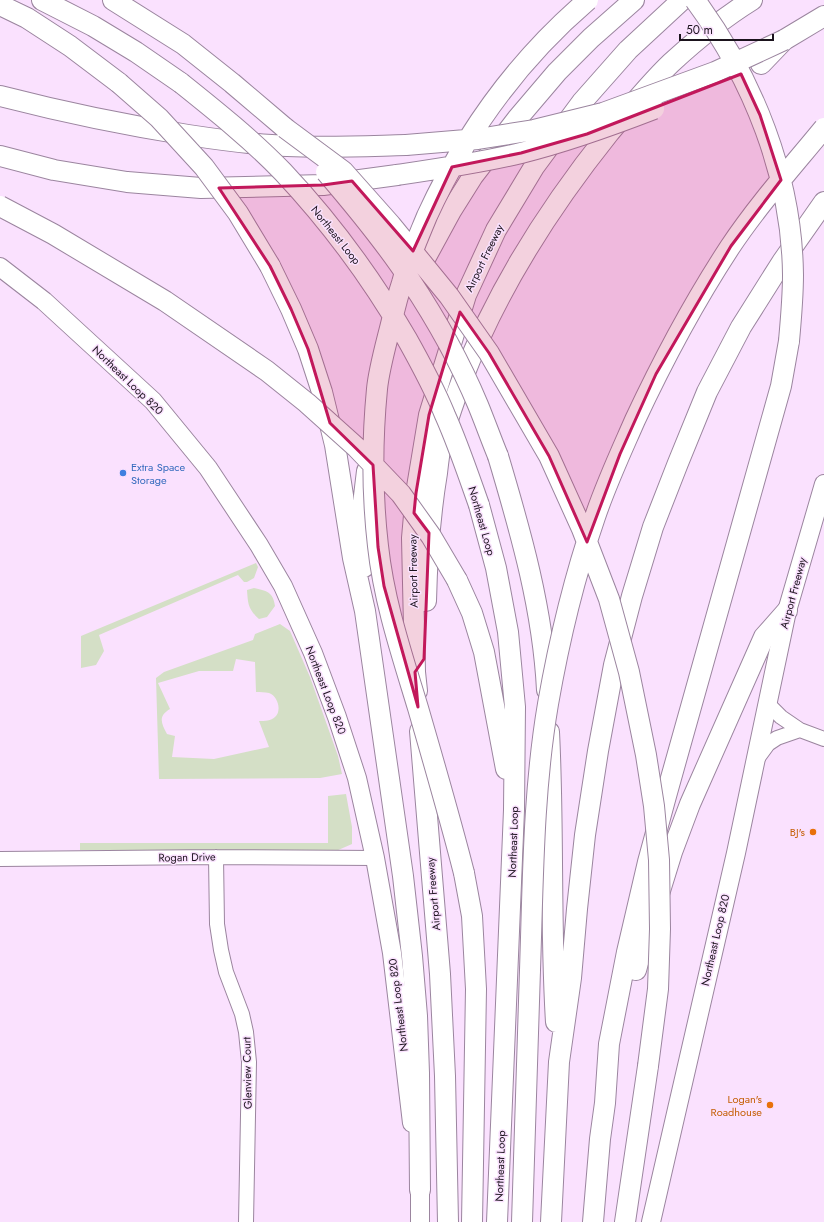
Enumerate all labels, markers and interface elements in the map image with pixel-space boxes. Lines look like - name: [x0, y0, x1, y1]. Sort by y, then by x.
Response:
- scale bar: [680, 16, 773, 42]
- text: 50 m: [686, 21, 713, 39]
- street label: Northeast Loop: [307, 202, 365, 268]
- street label: Airport Freeway: [461, 221, 507, 295]
- street label: Northeast Loop 820: [89, 342, 167, 418]
- place label: Extra Space Storage: [131, 459, 186, 488]
- marker: Extra Space Storage: [118, 468, 128, 478]
- street label: Northeast Loop: [464, 485, 500, 557]
- street label: Airport Freeway: [404, 534, 422, 608]
- street label: Airport Freeway: [776, 555, 810, 631]
- street label: Northeast Loop 820: [302, 644, 350, 737]
- street label: Northeast Loop: [504, 806, 522, 878]
- place label: BJ's: [790, 824, 806, 840]
- marker: BJ's: [808, 827, 818, 837]
- street label: Rogan Drive: [158, 848, 216, 865]
- street label: Airport Freeway: [422, 857, 444, 931]
- street label: Northeast Loop 820: [697, 892, 733, 987]
- street label: Northeast Loop 820: [384, 957, 412, 1052]
- street label: Glenview Court: [238, 1036, 256, 1109]
- place label: Logan's Roadhouse: [711, 1091, 763, 1120]
- marker: Logan's Roadhouse: [765, 1100, 775, 1110]
- street label: Northeast Loop: [491, 1130, 509, 1202]

